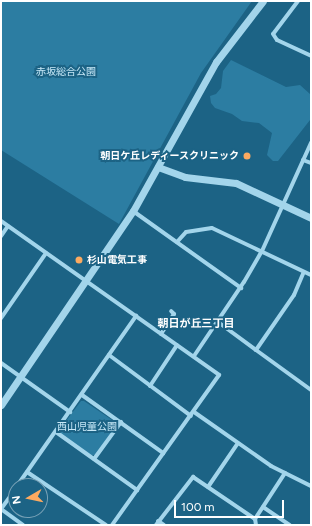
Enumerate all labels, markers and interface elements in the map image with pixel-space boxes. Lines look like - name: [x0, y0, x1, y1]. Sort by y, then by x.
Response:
- park label: 赤坂総合公園: [36, 66, 96, 78]
- place label: 朝日ケ丘レディースクリニック: [99, 150, 239, 162]
- marker: 朝日ケ丘レディースクリニック: [242, 151, 252, 161]
- place label: 杉山電気工事: [87, 254, 147, 266]
- marker: 杉山電気工事: [74, 255, 84, 265]
- district label: 朝日が丘三丁目: [158, 317, 234, 331]
- park label: 西山児童公園: [57, 421, 117, 433]
- north arrow: [8, 478, 48, 518]
- scale bar: [176, 492, 286, 518]
- text: N: [10, 495, 24, 505]
- text: 100 m: [181, 500, 215, 514]

